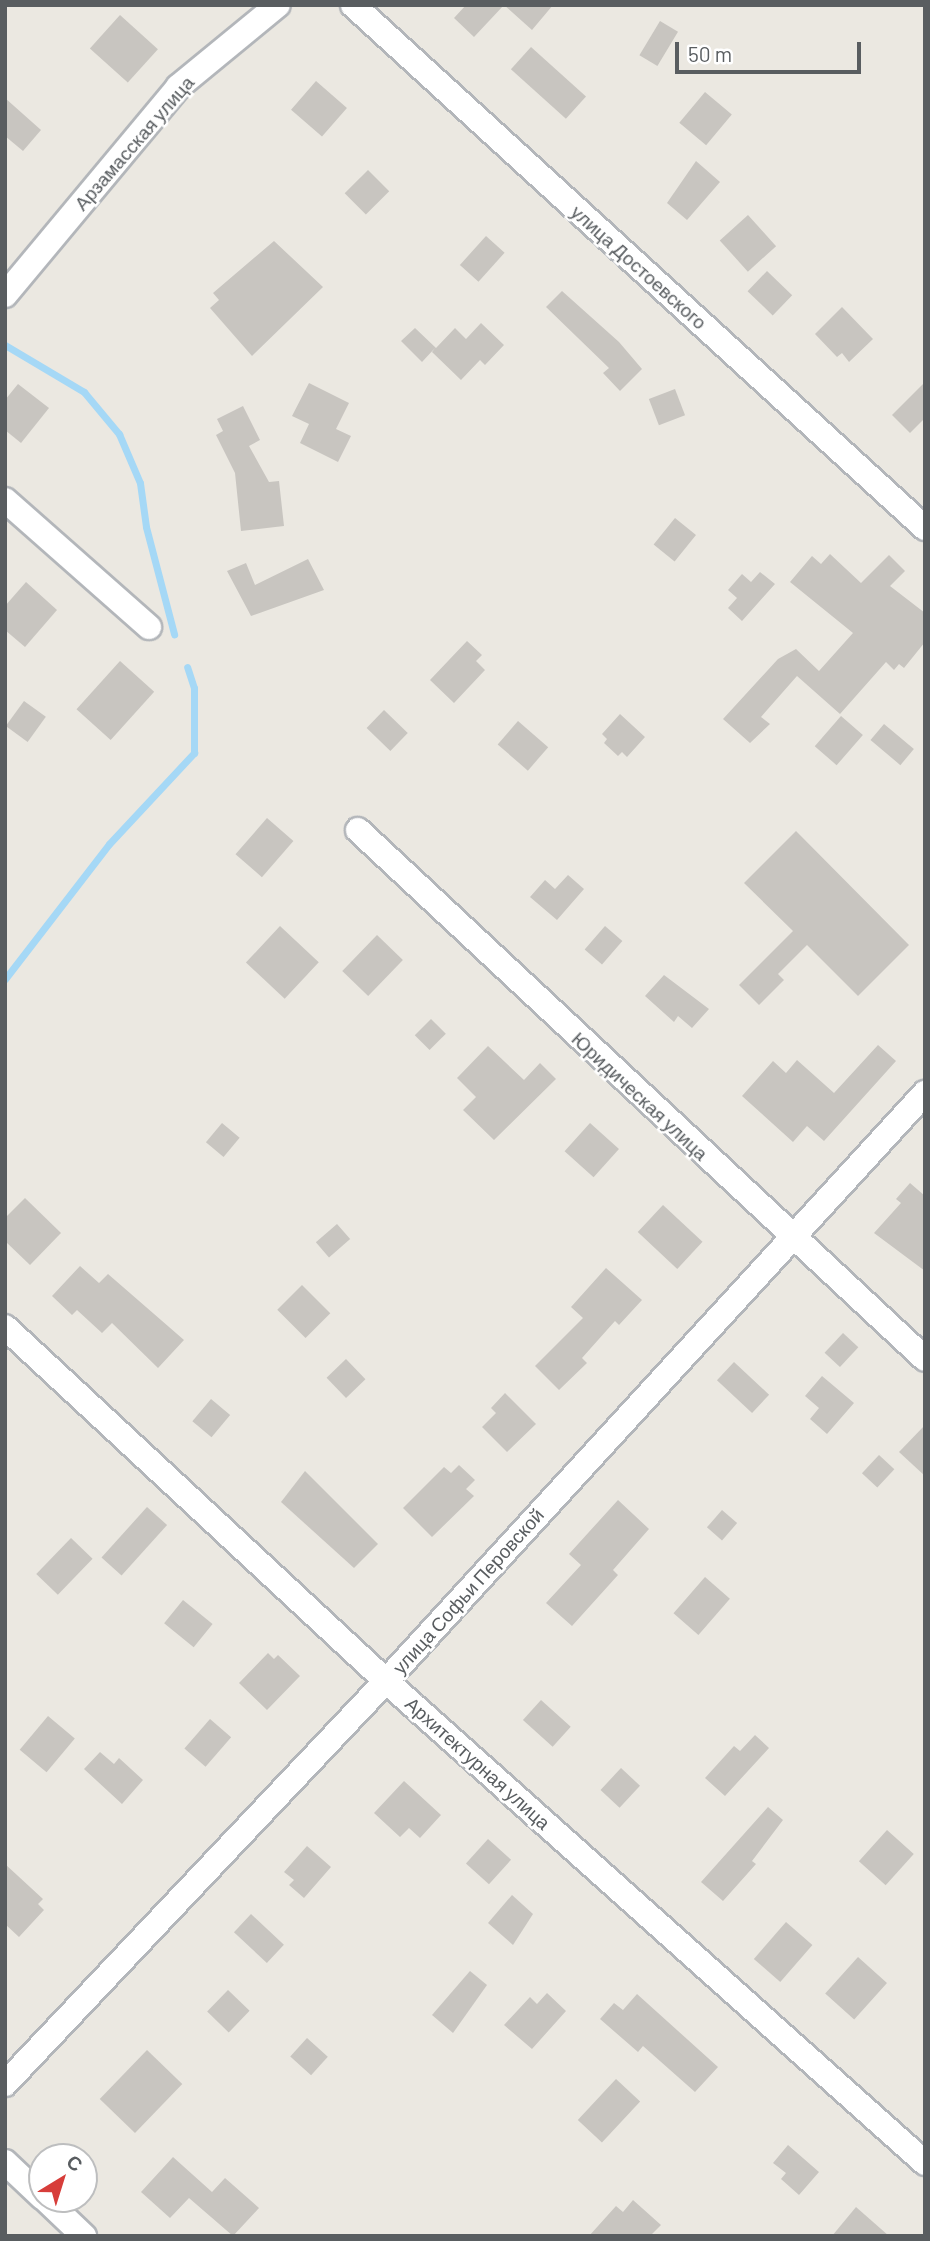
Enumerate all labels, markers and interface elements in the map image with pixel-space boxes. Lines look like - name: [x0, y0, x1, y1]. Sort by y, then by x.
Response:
- scale bar: [678, 28, 864, 72]
- text: 50 m: [688, 41, 732, 66]
- street label: Арзамасская улица: [69, 71, 199, 215]
- street label: улица Достоевского: [567, 200, 711, 334]
- street label: Юридическая улица: [567, 1027, 713, 1165]
- street label: улица Софьи Перовской: [388, 1504, 548, 1678]
- street label: Архитектурная улица: [401, 1692, 555, 1834]
- north arrow: [28, 2143, 98, 2213]
- text: С: [63, 2149, 87, 2176]

